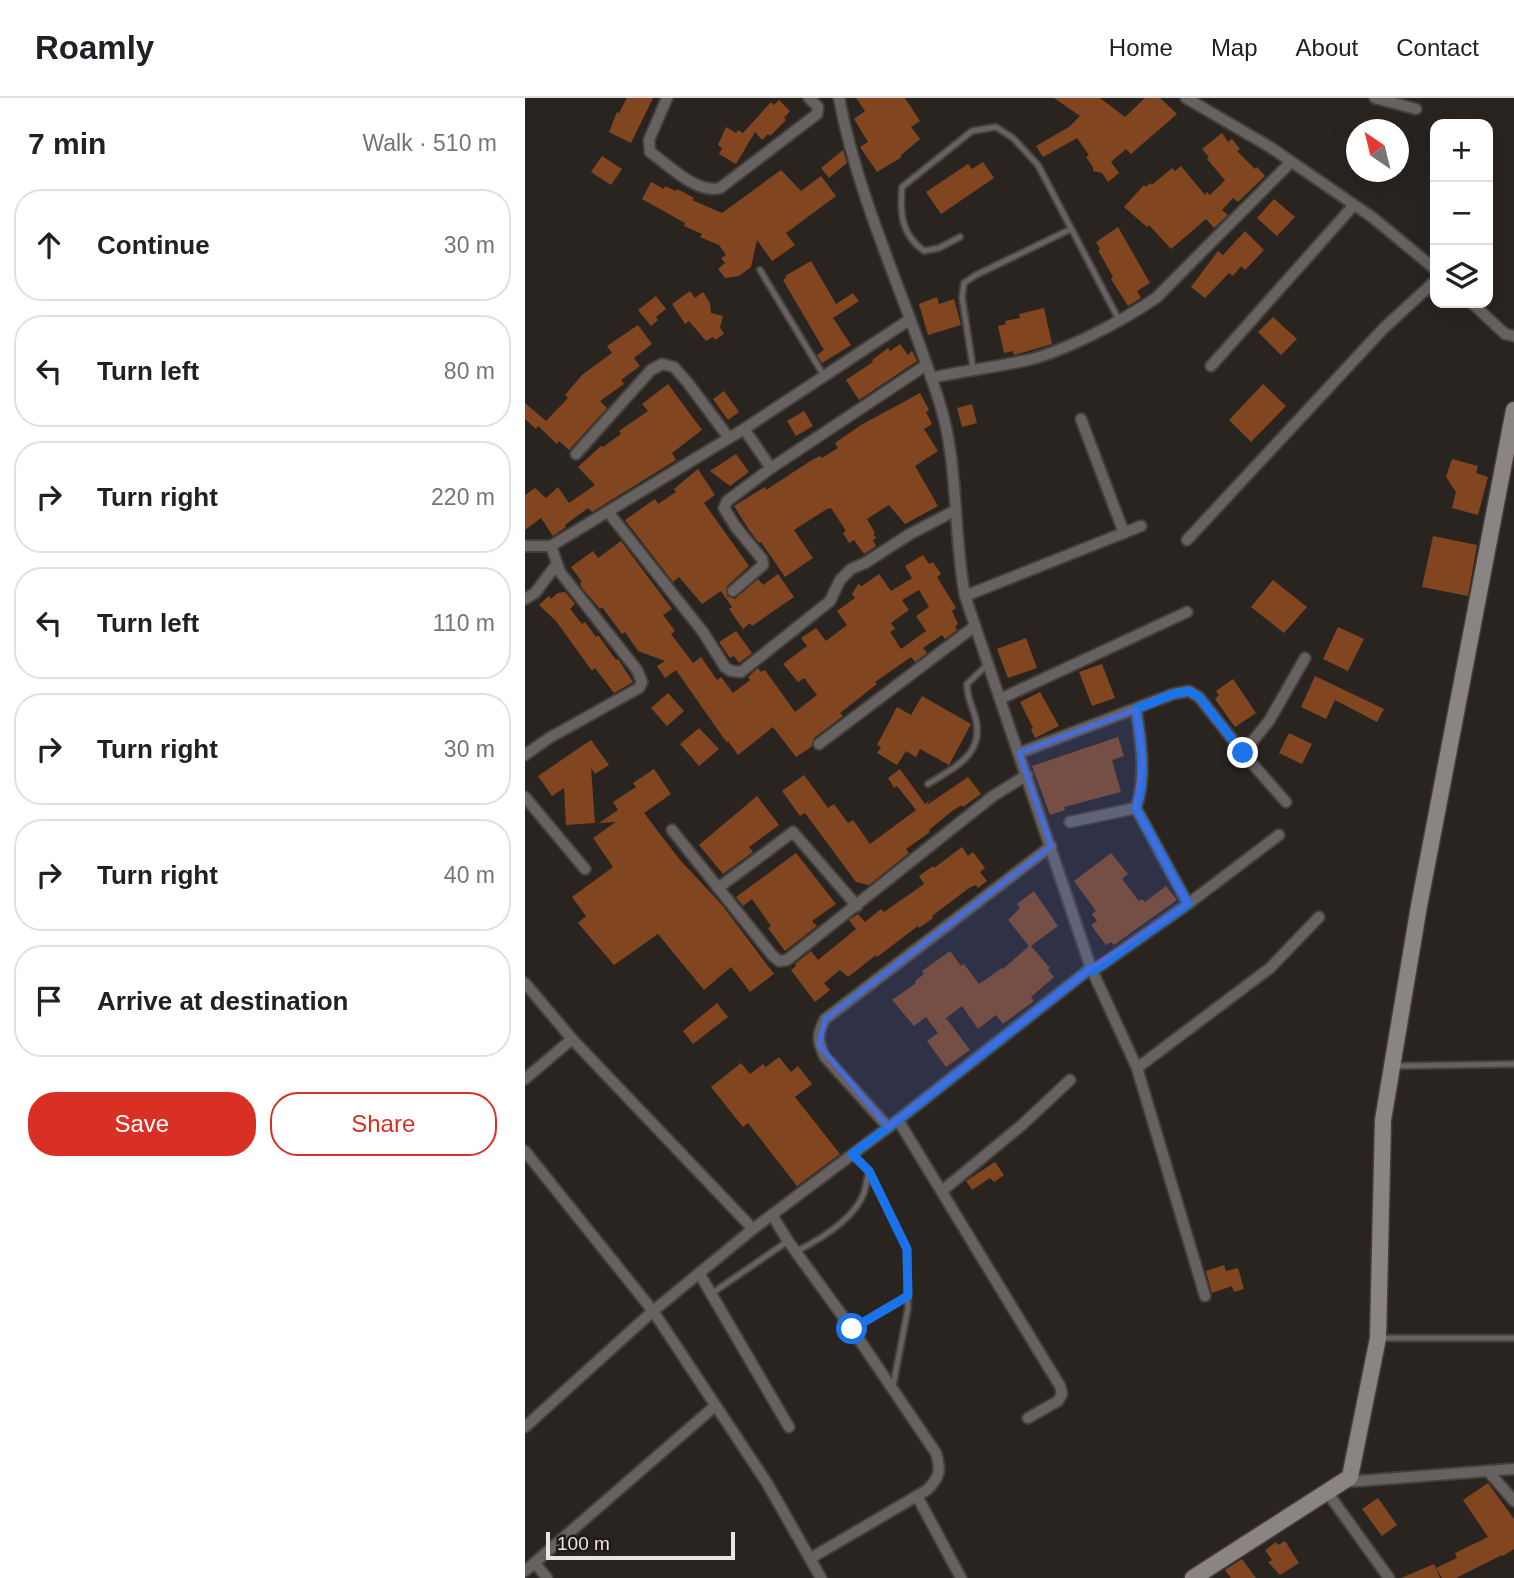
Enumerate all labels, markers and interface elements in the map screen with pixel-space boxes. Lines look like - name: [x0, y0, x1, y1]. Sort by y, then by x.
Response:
- text: Roamly: [35, 29, 154, 66]
- text: Home: [1109, 34, 1173, 61]
- text: Map: [1211, 34, 1258, 61]
- text: About: [1296, 34, 1358, 61]
- text: Contact: [1396, 34, 1479, 61]
- north arrow: [1346, 119, 1409, 182]
- map controls: [1430, 119, 1493, 308]
- button: +: [1430, 119, 1493, 182]
- text: 7 min: [28, 127, 106, 160]
- text: Walk · 510 m: [362, 130, 497, 156]
- button: −: [1430, 182, 1493, 245]
- icon: ahead: [30, 226, 68, 264]
- text: Continue: [97, 230, 210, 260]
- text: 30 m: [444, 232, 495, 258]
- button: layers: [1430, 245, 1493, 308]
- icon: left: [30, 352, 68, 390]
- text: Turn left: [97, 356, 199, 386]
- text: 80 m: [444, 358, 495, 384]
- icon: right: [30, 478, 68, 516]
- text: Turn right: [97, 482, 218, 512]
- text: 220 m: [431, 484, 495, 510]
- icon: left: [30, 604, 68, 642]
- text: Turn left: [97, 608, 199, 638]
- text: 110 m: [433, 610, 495, 636]
- icon: right: [30, 730, 68, 768]
- text: Turn right: [97, 734, 218, 764]
- text: 30 m: [444, 736, 495, 762]
- route end: [1227, 737, 1258, 768]
- icon: right: [30, 856, 68, 894]
- text: Turn right: [97, 860, 218, 890]
- text: 40 m: [444, 862, 495, 888]
- icon: arrive: [30, 982, 68, 1020]
- text: Arrive at destination: [97, 986, 348, 1016]
- button: Save: [28, 1092, 256, 1156]
- button: Share: [270, 1092, 497, 1156]
- route start: [836, 1313, 867, 1344]
- scale bar: [546, 1529, 735, 1561]
- text: 100 m: [557, 1533, 610, 1554]

